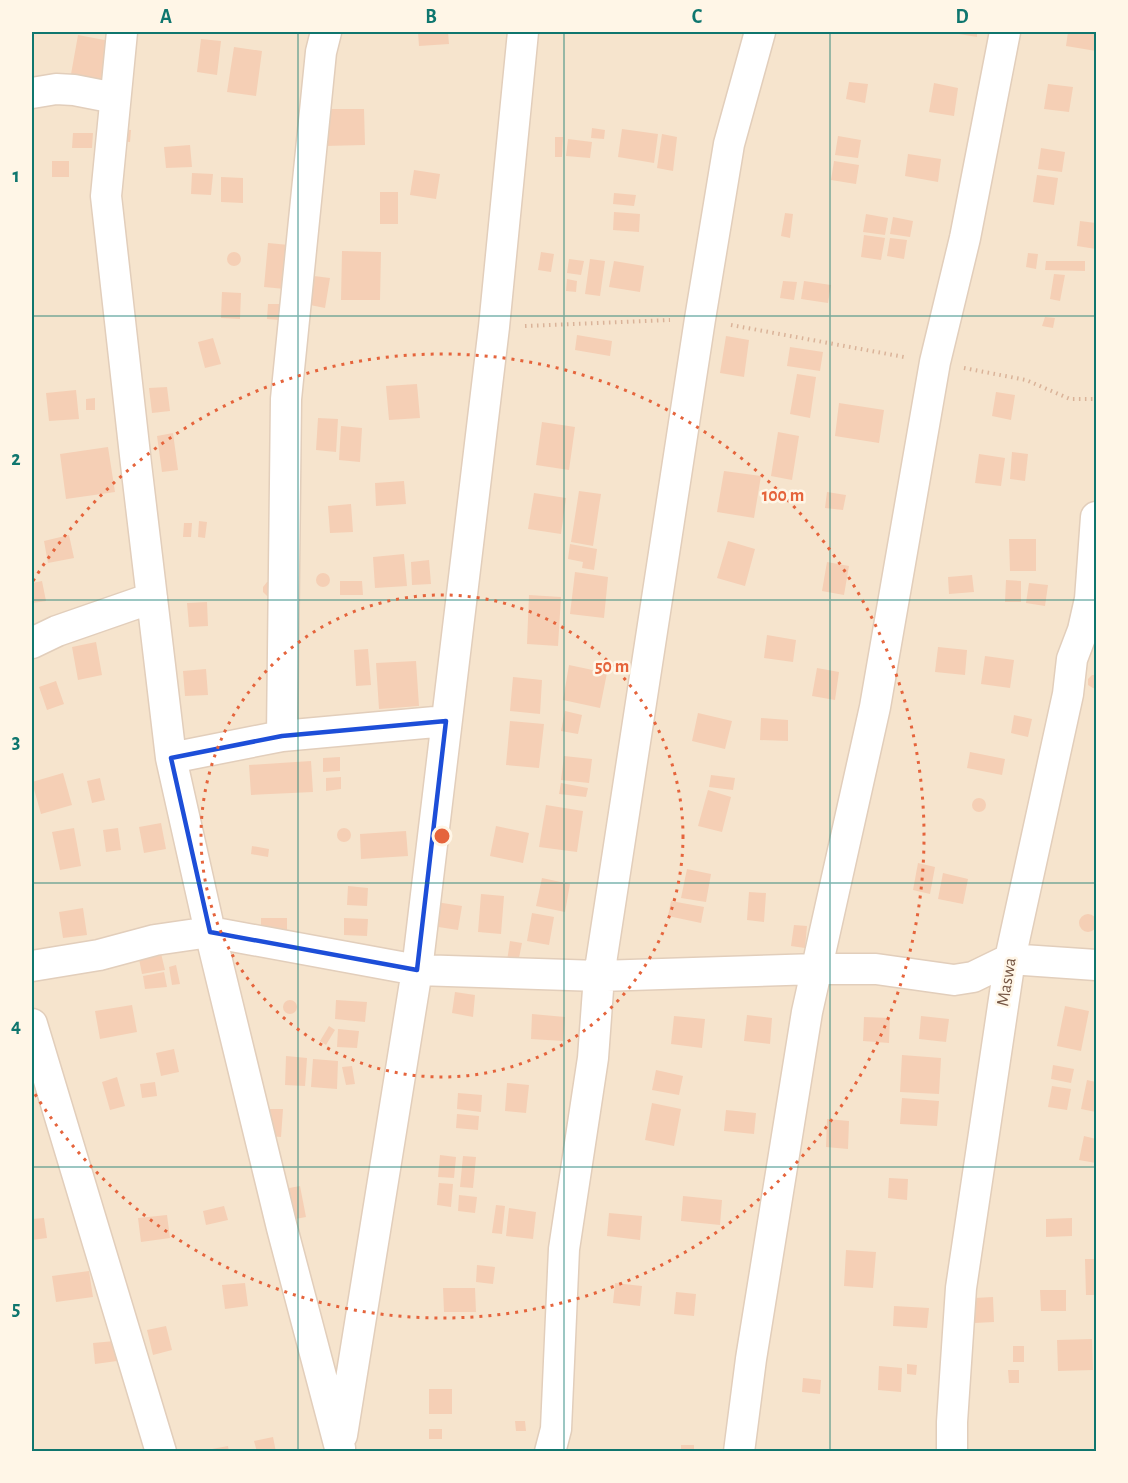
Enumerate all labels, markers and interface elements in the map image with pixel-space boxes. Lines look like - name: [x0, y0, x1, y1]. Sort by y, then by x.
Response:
- text: A: [160, 7, 172, 27]
- text: B: [425, 7, 437, 27]
- text: C: [692, 7, 703, 27]
- text: D: [955, 7, 969, 27]
- text: 1: [12, 166, 20, 186]
- text: 2: [11, 449, 21, 469]
- text: 100 m: [762, 487, 804, 505]
- text: 50 m: [595, 658, 629, 676]
- text: 3: [12, 732, 20, 752]
- centre of rings: [432, 826, 452, 846]
- street label: Maswa: [994, 956, 1020, 1008]
- text: 4: [11, 1016, 21, 1036]
- text: 5: [12, 1299, 20, 1319]

